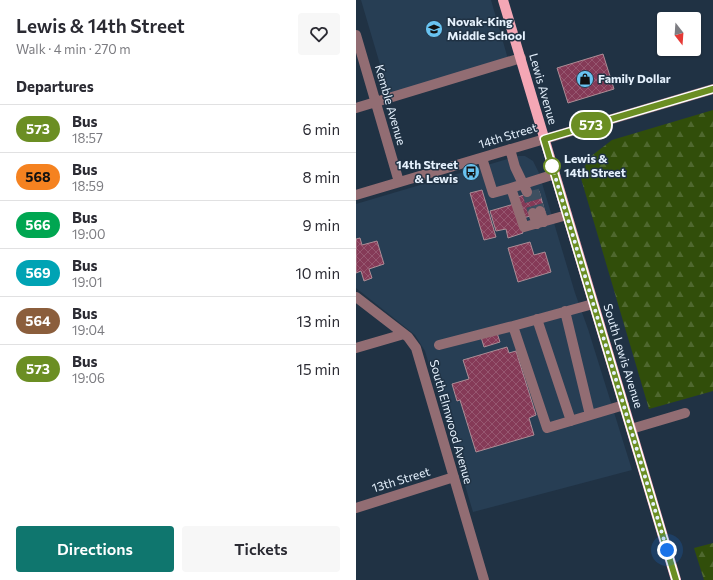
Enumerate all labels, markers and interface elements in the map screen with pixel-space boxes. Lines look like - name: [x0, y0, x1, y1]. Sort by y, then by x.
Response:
- north arrow: [657, 12, 701, 56]
- map controls: [657, 12, 701, 56]
- button: heart: [298, 13, 340, 55]
- text: Lewis & 14th Street: [16, 14, 185, 37]
- place label: Novak-King Middle School: [447, 14, 525, 42]
- school or university icon: Novak-King Middle School: [424, 19, 444, 39]
- text: Walk · 4 min · 270 m: [16, 41, 131, 57]
- street label: Lewis Avenue: [527, 51, 561, 126]
- street label: Kemble Avenue: [373, 63, 409, 147]
- shop icon: Family Dollar: [575, 69, 595, 89]
- place label: Family Dollar: [598, 71, 671, 85]
- text: Departures: [16, 77, 94, 95]
- text: Bus: [72, 112, 97, 130]
- line badge: 573: [568, 112, 614, 138]
- text: 573: [579, 116, 603, 133]
- text: 573: [26, 120, 50, 137]
- text: 6 min: [302, 120, 340, 138]
- street label: 14th Street: [477, 120, 539, 151]
- text: 18:57: [72, 130, 103, 146]
- place label: Lewis & 14th Street: [564, 151, 626, 179]
- place label: 14th Street & Lewis: [396, 157, 458, 185]
- marker: Lewis & 14th Street: [543, 157, 561, 175]
- text: Bus: [72, 160, 97, 178]
- bus stop icon: 14th Street & Lewis: [461, 162, 481, 182]
- text: 568: [25, 168, 51, 185]
- text: 8 min: [302, 168, 340, 186]
- text: 18:59: [72, 178, 104, 194]
- text: Bus: [72, 208, 97, 226]
- text: 566: [25, 216, 51, 233]
- text: 9 min: [302, 216, 340, 234]
- text: 19:00: [72, 226, 105, 242]
- text: Bus: [72, 256, 97, 274]
- text: 569: [25, 264, 51, 281]
- text: 10 min: [295, 264, 340, 282]
- text: 19:01: [72, 274, 103, 290]
- street label: South Lewis Avenue: [601, 302, 647, 410]
- text: Bus: [72, 304, 97, 322]
- text: 564: [25, 312, 51, 329]
- text: 13 min: [297, 312, 340, 330]
- text: 19:04: [72, 322, 105, 338]
- text: Bus: [72, 352, 97, 370]
- street label: South Elmwood Avenue: [428, 358, 476, 485]
- text: 573: [26, 360, 50, 377]
- text: 15 min: [297, 360, 340, 378]
- text: 19:06: [72, 370, 105, 386]
- street label: 13th Street: [370, 464, 432, 495]
- button: Directions: [16, 526, 174, 572]
- button: Tickets: [182, 526, 340, 572]
- your location: [657, 540, 677, 560]

